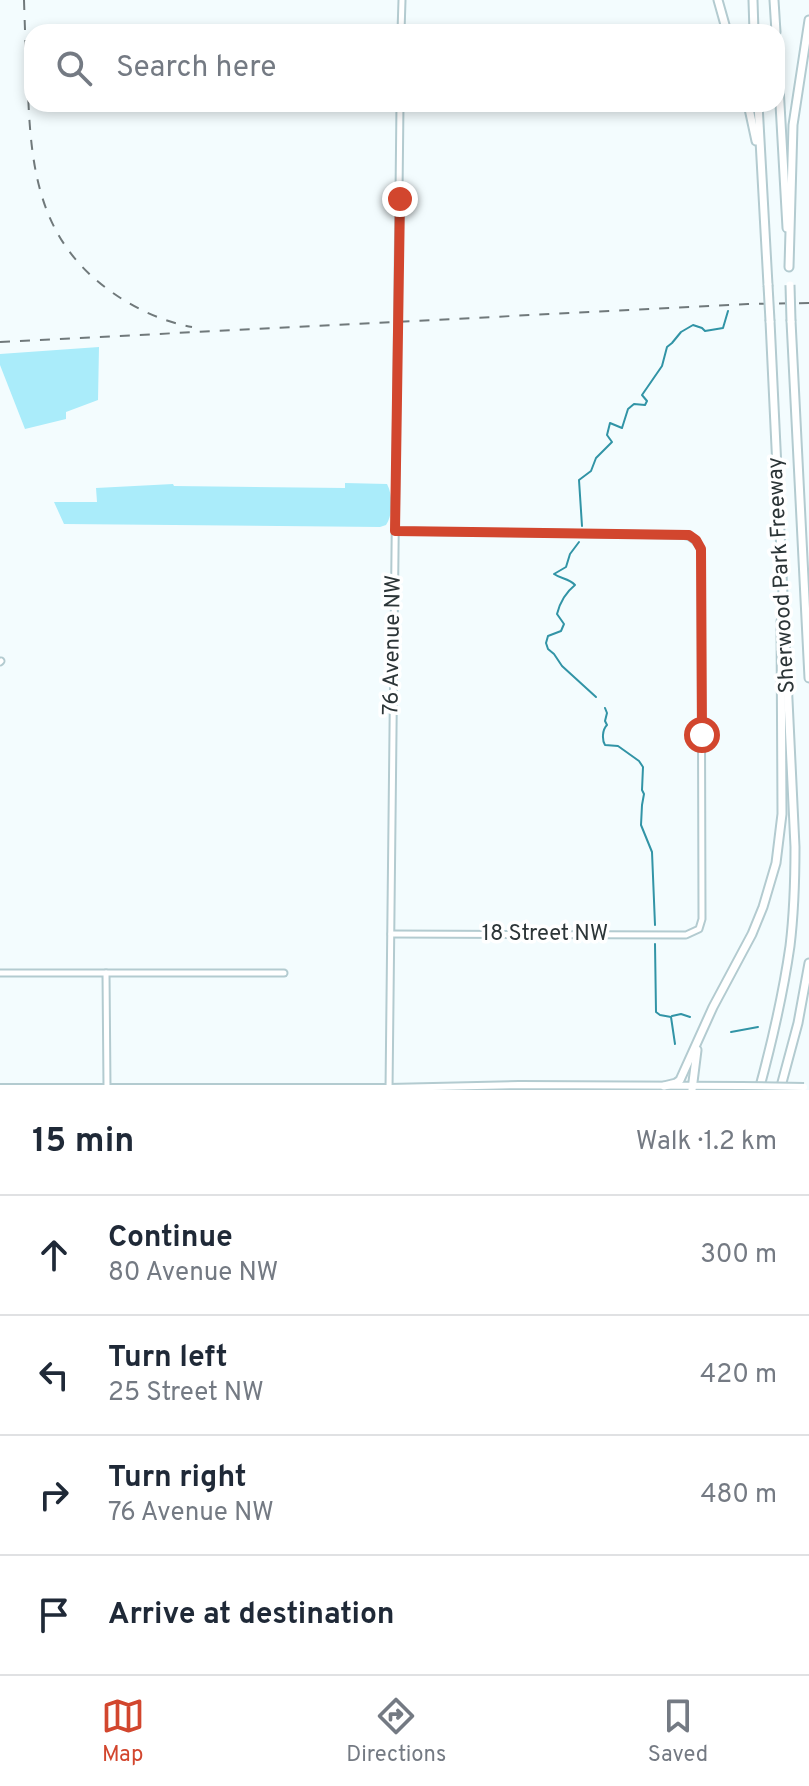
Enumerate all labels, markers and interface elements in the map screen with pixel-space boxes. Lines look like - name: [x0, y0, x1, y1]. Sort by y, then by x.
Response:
- search box: [24, 24, 785, 112]
- icon: search: [52, 46, 96, 90]
- text: Search here: [116, 50, 276, 87]
- route end: [382, 181, 418, 217]
- street label: Sherwood Park Freeway: [762, 456, 802, 694]
- street label: 76 Avenue NW: [378, 575, 408, 715]
- route start: [684, 717, 720, 753]
- street label: 18 Street NW: [482, 921, 608, 948]
- text: 15 min: [32, 1121, 134, 1164]
- text: Walk · 1.2 km: [636, 1126, 777, 1159]
- text: Continue: [108, 1220, 233, 1257]
- icon: ahead: [32, 1233, 76, 1277]
- text: 300 m: [700, 1239, 777, 1272]
- text: 80 Avenue NW: [108, 1257, 278, 1290]
- text: Turn left: [108, 1340, 228, 1377]
- icon: left: [32, 1353, 76, 1397]
- text: 420 m: [700, 1359, 777, 1392]
- text: 25 Street NW: [108, 1377, 264, 1410]
- text: Turn right: [108, 1460, 246, 1497]
- icon: right: [32, 1473, 76, 1517]
- text: 480 m: [700, 1479, 777, 1512]
- text: 76 Avenue NW: [108, 1497, 274, 1530]
- icon: arrive: [32, 1593, 76, 1637]
- text: Arrive at destination: [108, 1597, 394, 1634]
- tab: Map: [101, 1694, 145, 1769]
- tab: Directions: [346, 1694, 446, 1769]
- tab: Saved: [648, 1694, 708, 1769]

